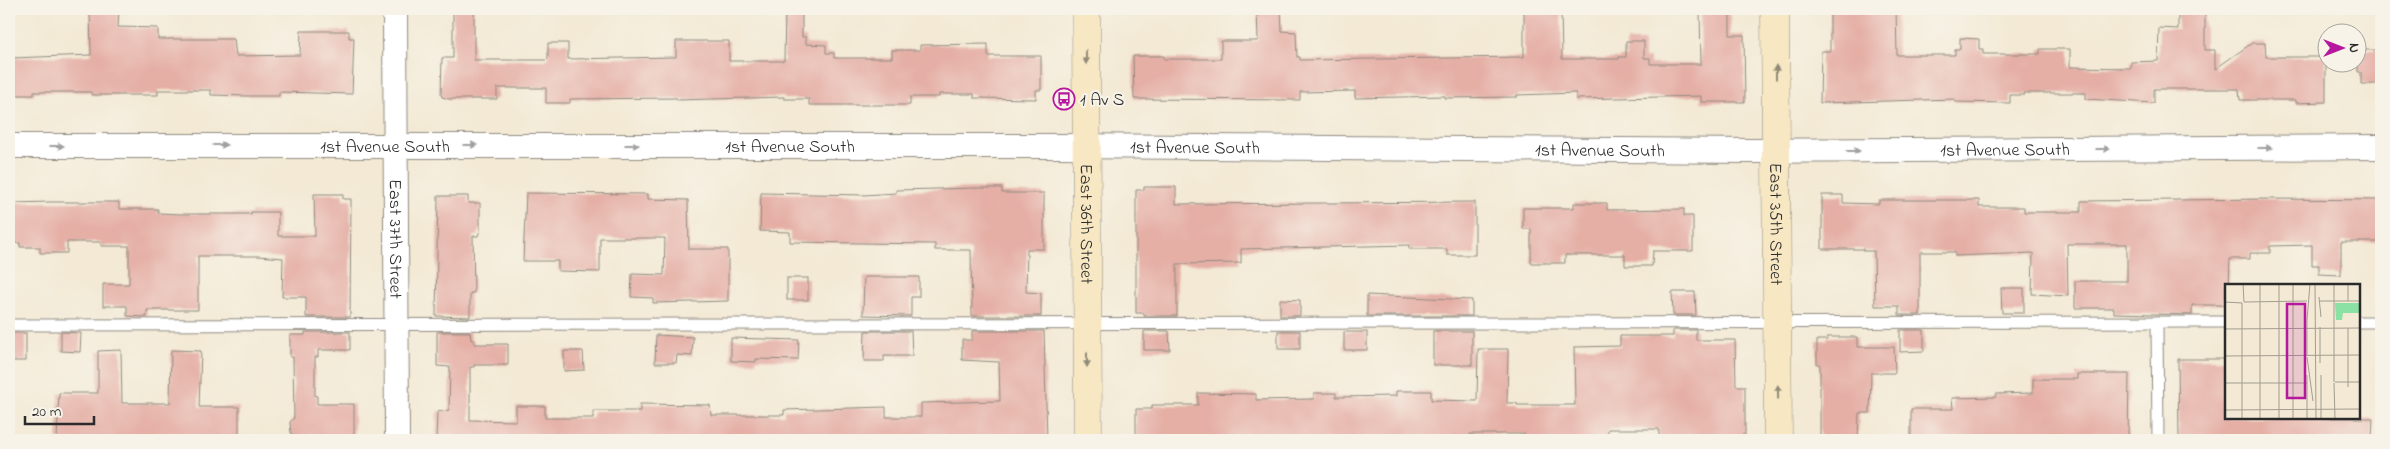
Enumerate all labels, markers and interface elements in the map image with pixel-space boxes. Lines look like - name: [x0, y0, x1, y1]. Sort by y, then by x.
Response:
- north arrow: [2318, 22, 2368, 72]
- text: N: [2343, 43, 2364, 53]
- one-way arrow: [1082, 50, 1090, 66]
- one-way arrow: [1772, 64, 1780, 80]
- bus stop icon: 1 Av S: [1052, 87, 1076, 111]
- place label: 1 Av S: [1080, 88, 1124, 114]
- street label: 1st Avenue South: [320, 135, 450, 161]
- street label: 1st Avenue South: [725, 135, 855, 161]
- street label: 1st Avenue South: [1130, 136, 1260, 162]
- street label: 1st Avenue South: [1535, 138, 1665, 165]
- street label: 1st Avenue South: [1940, 138, 2070, 165]
- one-way arrow: [212, 141, 228, 149]
- one-way arrow: [462, 141, 478, 149]
- one-way arrow: [625, 141, 641, 149]
- one-way arrow: [50, 142, 66, 150]
- one-way arrow: [2257, 144, 2273, 152]
- one-way arrow: [2095, 145, 2111, 153]
- one-way arrow: [1845, 147, 1861, 155]
- street label: East 35th Street: [1761, 163, 1788, 285]
- street label: East 36th Street: [1072, 164, 1098, 284]
- street label: East 37th Street: [381, 179, 407, 299]
- inset map: [2225, 284, 2360, 419]
- one-way arrow: [1083, 352, 1091, 368]
- one-way arrow: [1774, 383, 1782, 399]
- scale bar: [25, 394, 94, 426]
- text: 20 m: [32, 401, 62, 423]

